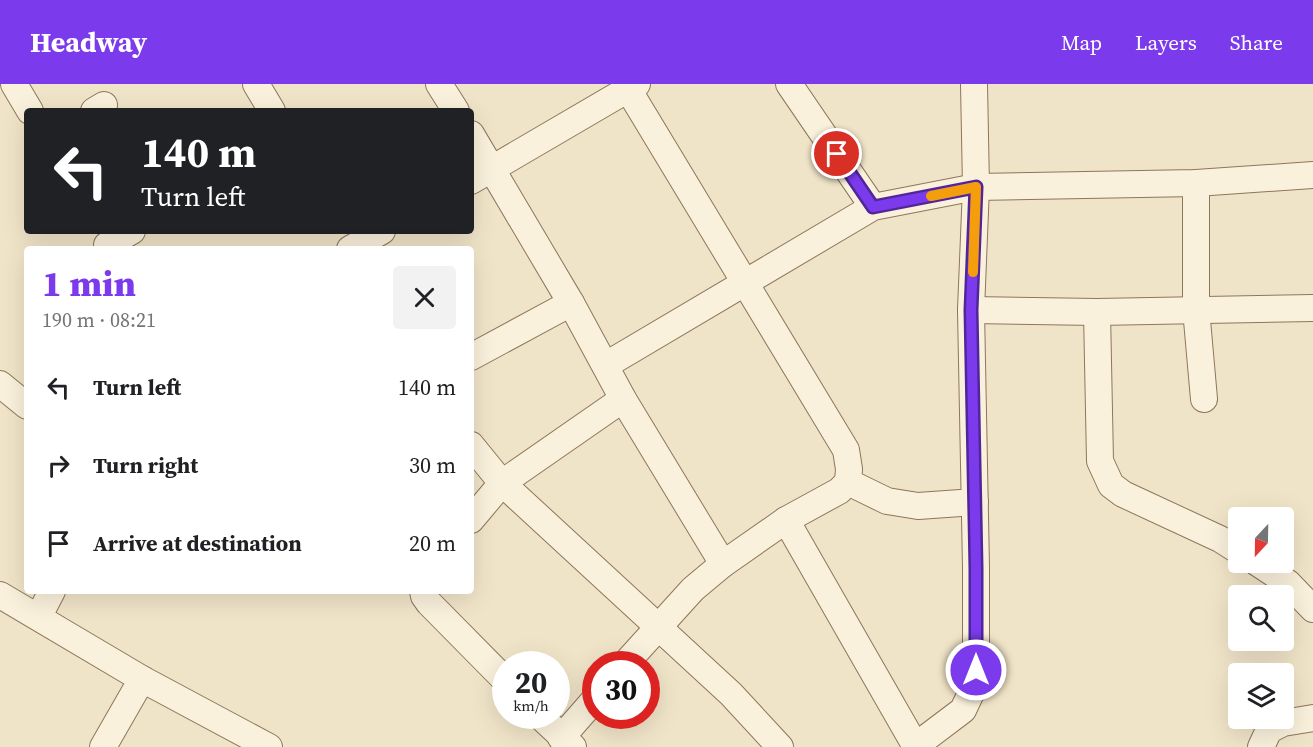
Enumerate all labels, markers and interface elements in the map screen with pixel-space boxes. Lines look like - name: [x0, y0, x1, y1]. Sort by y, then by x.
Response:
- text: Headway: [30, 23, 147, 61]
- text: Map: [1061, 28, 1102, 57]
- text: Layers: [1135, 28, 1197, 57]
- text: Share: [1230, 28, 1283, 57]
- text: 140 m: [141, 123, 256, 181]
- pin: [811, 128, 862, 179]
- icon: left: [42, 132, 120, 210]
- icon: arrive: [820, 137, 853, 170]
- text: Turn left: [141, 178, 245, 215]
- text: 1 min: [42, 259, 136, 308]
- button: close: [393, 266, 456, 329]
- text: 190 m · 08:21: [42, 306, 156, 334]
- icon: left: [42, 371, 75, 404]
- text: Turn left: [93, 372, 181, 402]
- text: 140 m: [398, 372, 456, 402]
- icon: right: [42, 449, 75, 482]
- text: Turn right: [93, 450, 198, 480]
- text: 30 m: [409, 450, 456, 480]
- north arrow: [1228, 507, 1294, 573]
- map controls: [1228, 507, 1294, 729]
- icon: arrive: [42, 527, 75, 560]
- text: Arrive at destination: [93, 528, 302, 558]
- text: 20 m: [409, 528, 456, 558]
- button: search: [1228, 585, 1294, 651]
- position arrow: [944, 638, 1008, 702]
- speed limit sign: 30: [582, 651, 660, 729]
- text: 20: [515, 662, 547, 703]
- button: layers: [1228, 663, 1294, 729]
- text: km/h: [513, 695, 549, 716]

